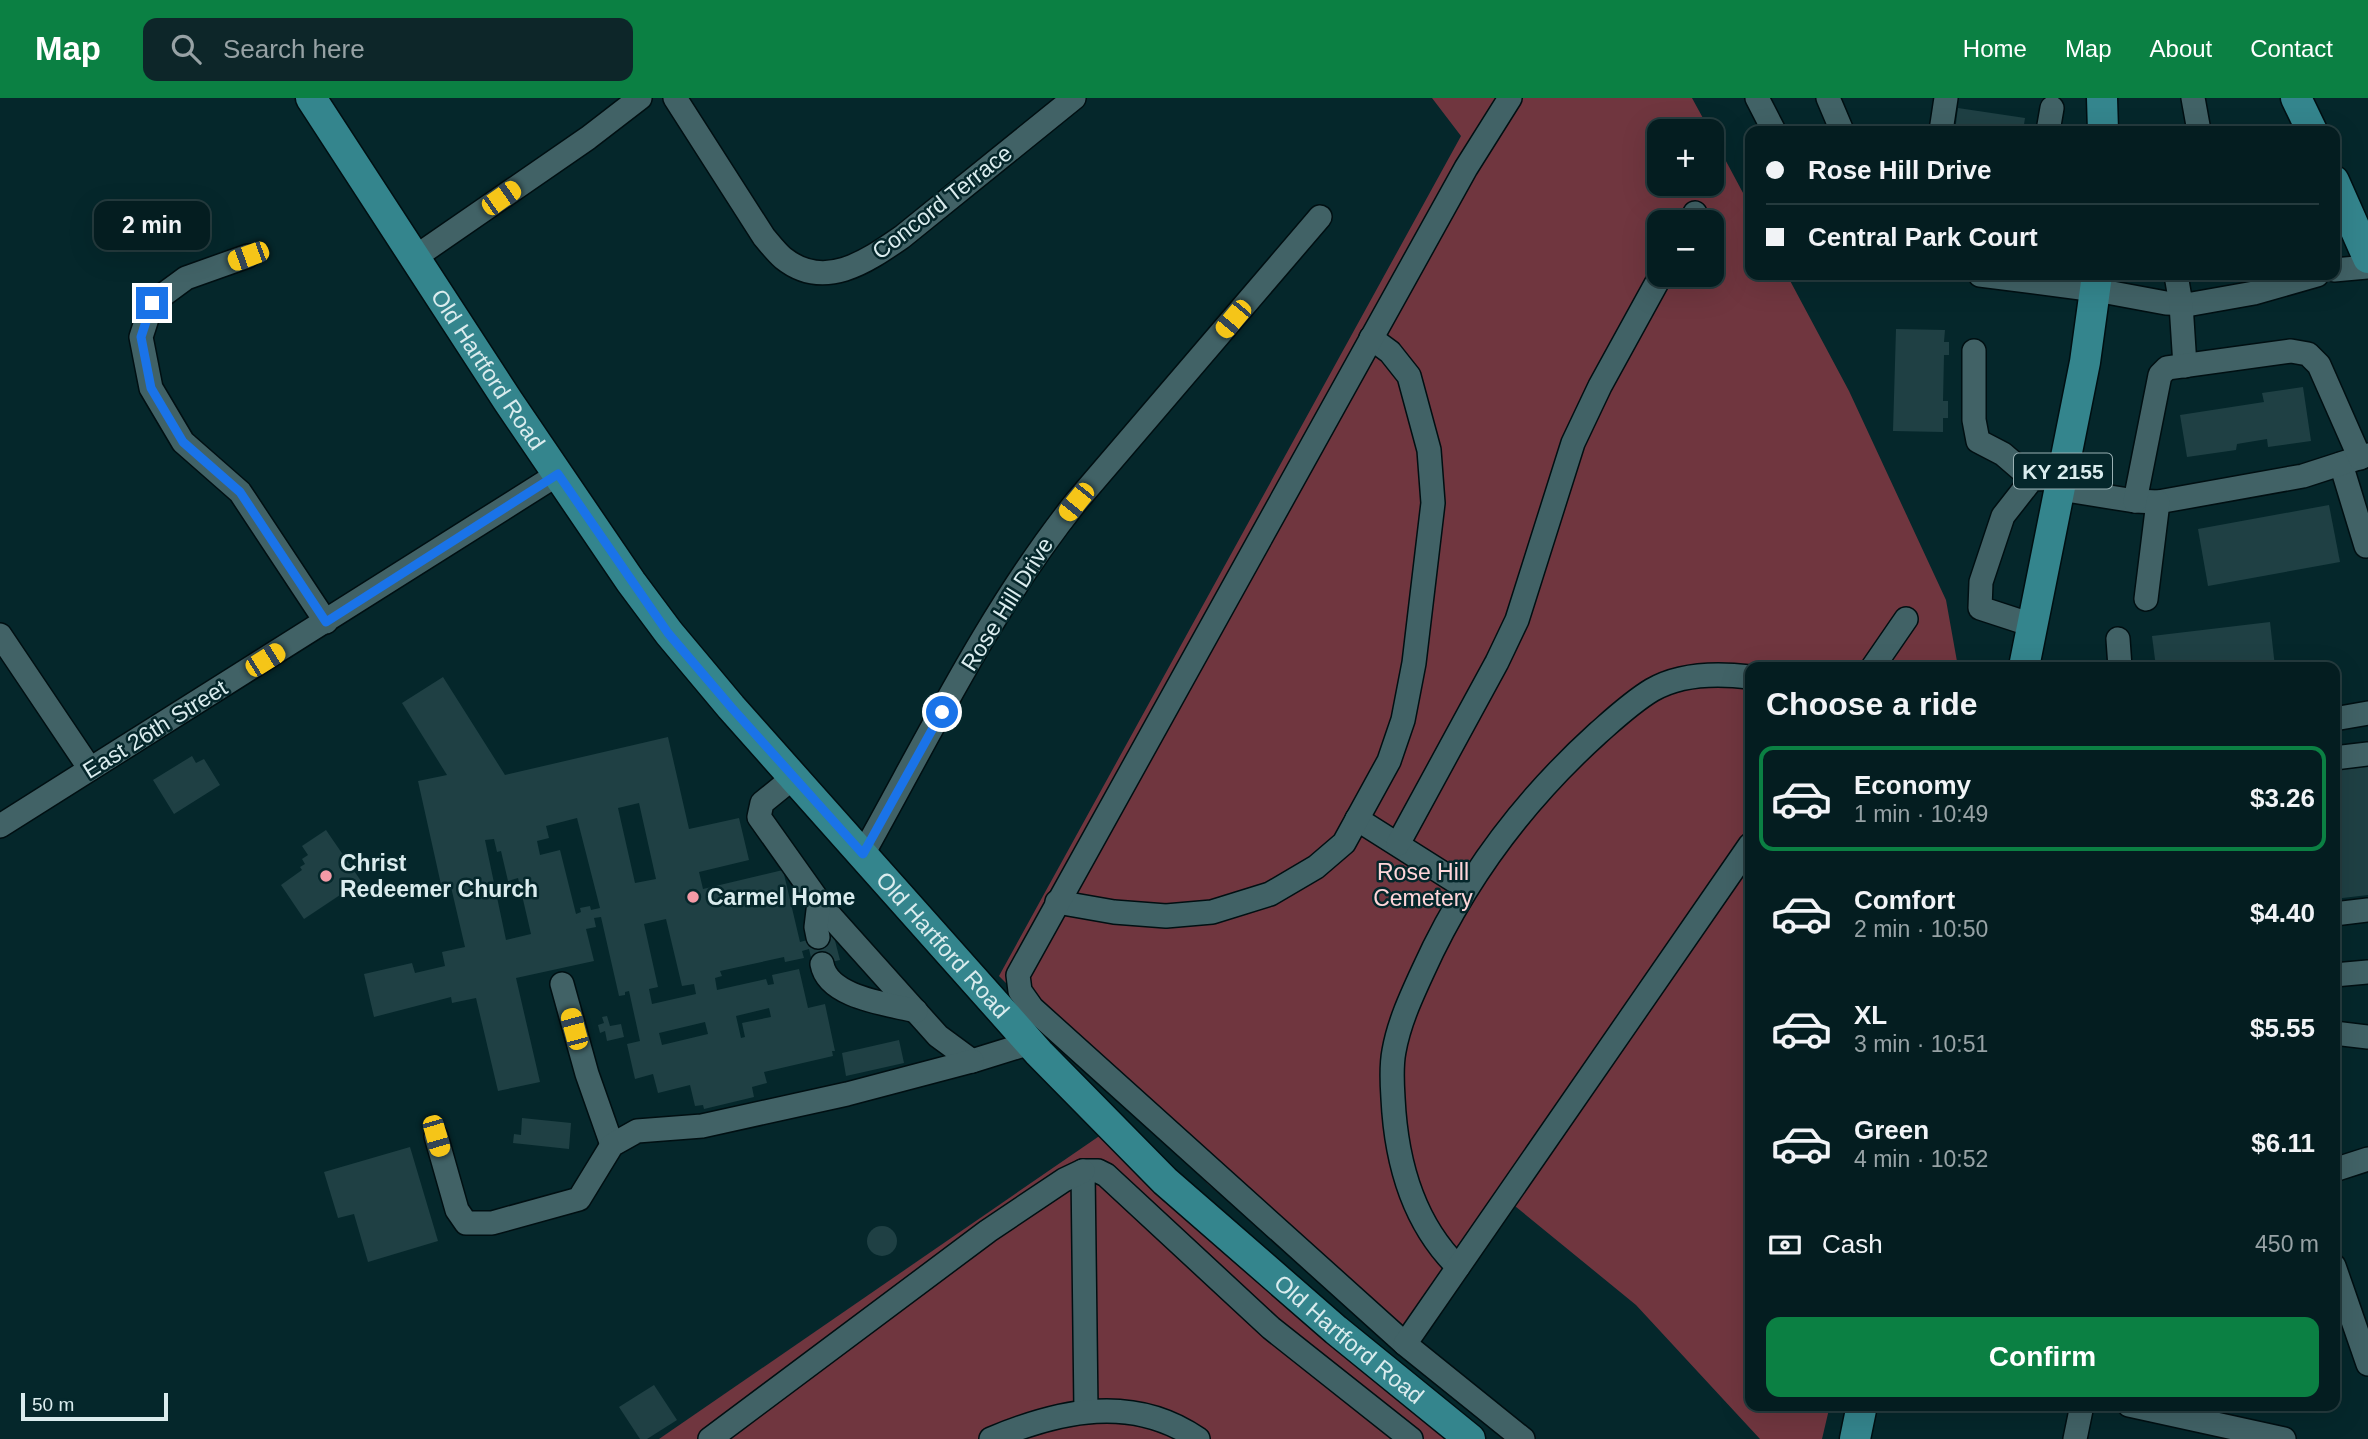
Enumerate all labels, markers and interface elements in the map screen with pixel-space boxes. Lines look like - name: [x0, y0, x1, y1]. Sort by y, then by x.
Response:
- search box: [143, 18, 633, 81]
- text: Map: [35, 30, 101, 67]
- icon: search: [167, 30, 205, 68]
- text: Search here: [223, 34, 365, 64]
- text: Home: [1963, 35, 2027, 62]
- text: Map: [2065, 35, 2112, 62]
- text: About: [2150, 35, 2212, 62]
- text: Contact: [2250, 35, 2333, 62]
- map controls: [1647, 119, 1724, 287]
- button: +: [1647, 119, 1724, 196]
- street label: Concord Terrace: [867, 140, 1017, 264]
- text: Rose Hill Drive: [1808, 155, 1992, 185]
- car: [478, 177, 525, 219]
- callout: 2 min: [94, 202, 210, 250]
- button: −: [1647, 210, 1724, 287]
- text: 2 min: [122, 212, 182, 238]
- text: Central Park Court: [1808, 222, 2038, 252]
- car: [225, 239, 272, 273]
- street label: Old Hartford Road: [426, 284, 550, 455]
- route end: [136, 287, 168, 319]
- car: [1212, 296, 1255, 342]
- road number: KY 2155: [2014, 454, 2112, 488]
- car: [1055, 479, 1098, 525]
- street label: Rose Hill Drive: [956, 533, 1058, 675]
- car: [242, 640, 289, 680]
- street label: East 26th Street: [78, 674, 232, 784]
- text: Choose a ride: [1766, 686, 1978, 722]
- route start: [926, 696, 958, 728]
- icon: car: [1770, 767, 1833, 830]
- text: Economy: [1854, 770, 1971, 800]
- text: $3.26: [2250, 783, 2315, 813]
- text: 1 min · 10:49: [1854, 801, 1988, 827]
- place label: Christ Redeemer Church: [340, 850, 538, 902]
- park label: Rose Hill Cemetery: [1373, 859, 1473, 911]
- street label: Old Hartford Road: [871, 867, 1015, 1023]
- marker: Christ Redeemer Church: [318, 868, 334, 884]
- icon: car: [1770, 882, 1833, 945]
- place label: Carmel Home: [707, 884, 855, 910]
- text: Comfort: [1854, 885, 1955, 915]
- marker: Carmel Home: [685, 889, 701, 905]
- text: $4.40: [2250, 898, 2315, 928]
- text: 2 min · 10:50: [1854, 916, 1988, 942]
- icon: car: [1770, 997, 1833, 1060]
- text: XL: [1854, 1000, 1887, 1030]
- car: [559, 1006, 590, 1052]
- text: $5.55: [2250, 1013, 2315, 1043]
- text: 3 min · 10:51: [1854, 1031, 1988, 1057]
- icon: car: [1770, 1112, 1833, 1175]
- car: [421, 1113, 452, 1159]
- text: Green: [1854, 1115, 1929, 1145]
- text: $6.11: [2251, 1128, 2315, 1158]
- text: 4 min · 10:52: [1854, 1146, 1988, 1172]
- icon: cash: [1766, 1226, 1804, 1264]
- text: Cash: [1822, 1229, 1883, 1259]
- text: 450 m: [2255, 1231, 2319, 1257]
- street label: Old Hartford Road: [1269, 1269, 1429, 1409]
- button: Confirm: [1766, 1317, 2319, 1397]
- scale bar: [21, 1390, 168, 1422]
- text: 50 m: [32, 1394, 74, 1415]

